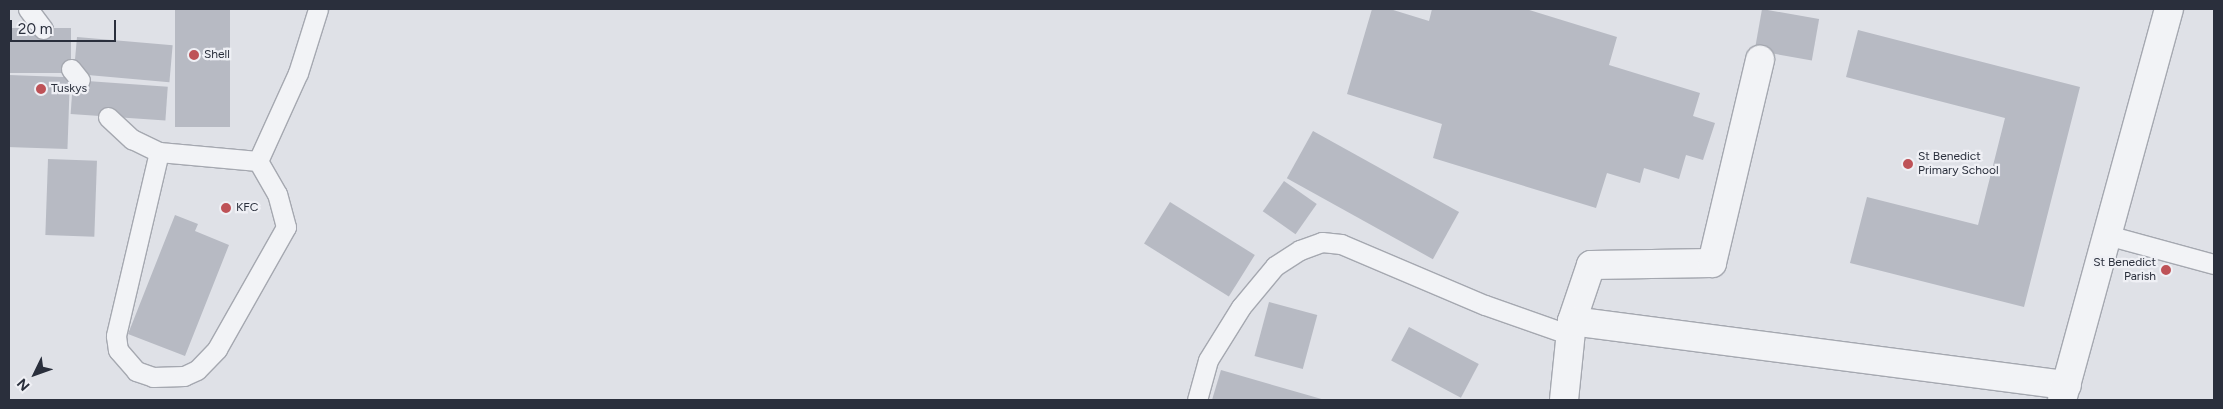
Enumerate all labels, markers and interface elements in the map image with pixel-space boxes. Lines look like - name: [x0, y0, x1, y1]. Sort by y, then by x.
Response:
- scale bar: [12, 10, 119, 42]
- text: 20 m: [18, 20, 52, 38]
- place label: Shell: [204, 48, 230, 62]
- marker: Shell: [188, 49, 200, 61]
- place label: Tuskys: [51, 82, 87, 96]
- marker: Tuskys: [35, 83, 47, 95]
- place label: St Benedict Primary School: [1918, 150, 1999, 178]
- marker: St Benedict Primary School: [1902, 158, 1914, 170]
- place label: KFC: [236, 201, 258, 215]
- marker: KFC: [220, 202, 232, 214]
- place label: St Benedict Parish: [2093, 256, 2156, 284]
- marker: St Benedict Parish: [2160, 264, 2172, 276]
- north arrow: [10, 349, 60, 399]
- text: N: [14, 375, 33, 394]

